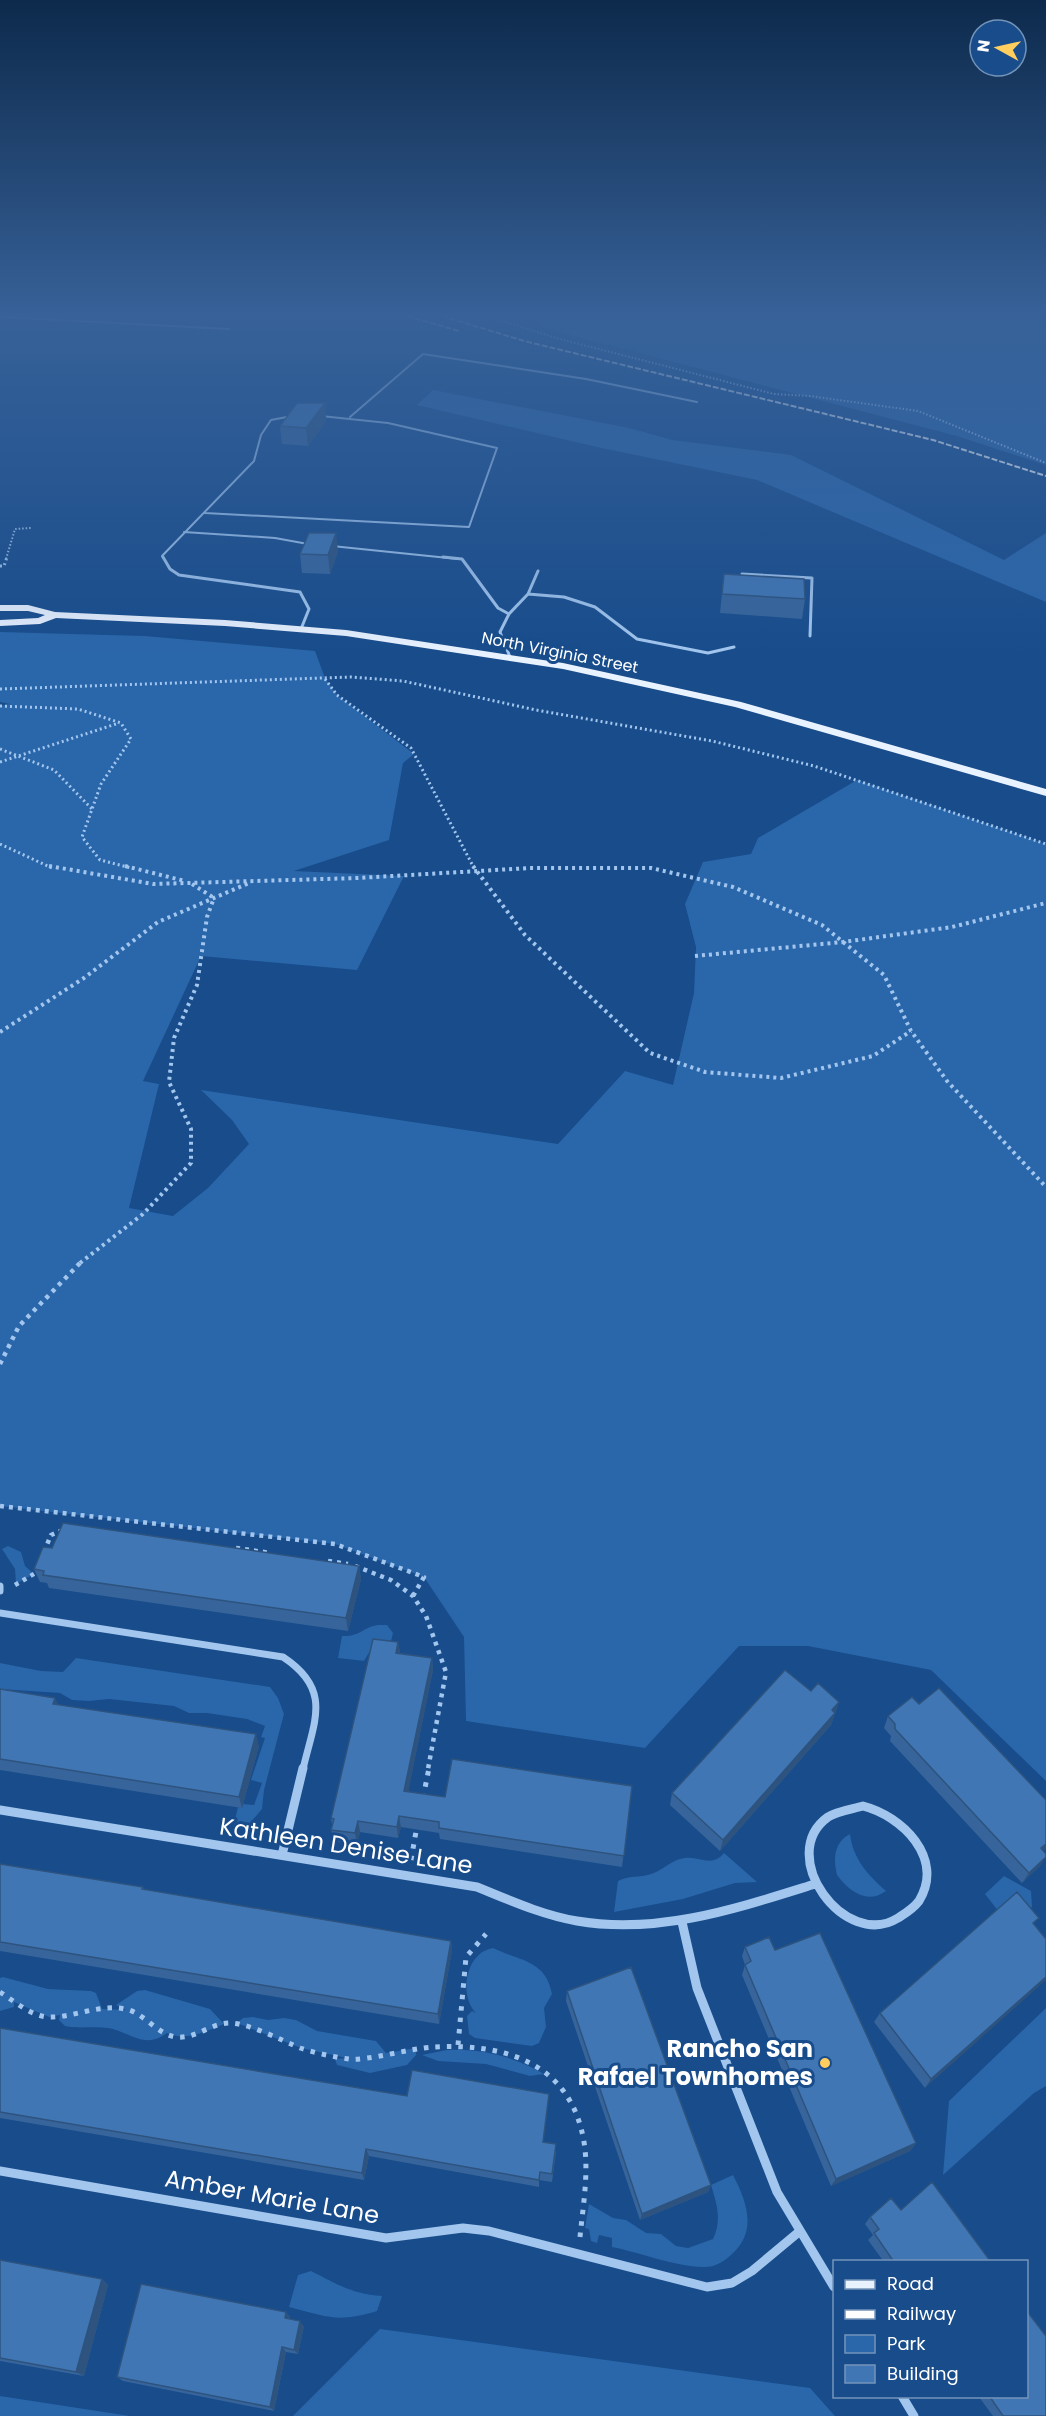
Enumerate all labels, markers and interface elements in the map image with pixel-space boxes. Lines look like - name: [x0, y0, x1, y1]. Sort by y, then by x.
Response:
- north arrow: [968, 18, 1028, 78]
- text: N: [971, 38, 996, 54]
- street label: North Virginia Street: [479, 626, 640, 679]
- street label: Kathleen Denise Lane: [217, 1809, 475, 1882]
- place label: Rancho San Rafael Townhomes: [578, 2032, 813, 2093]
- marker: Rancho San Rafael Townhomes: [818, 2056, 832, 2070]
- street label: Amber Marie Lane: [162, 2161, 382, 2232]
- legend: [833, 2260, 1028, 2398]
- text: Road: [887, 2271, 934, 2296]
- text: Railway: [887, 2301, 956, 2326]
- text: Park: [887, 2331, 926, 2356]
- text: Building: [887, 2361, 959, 2386]

